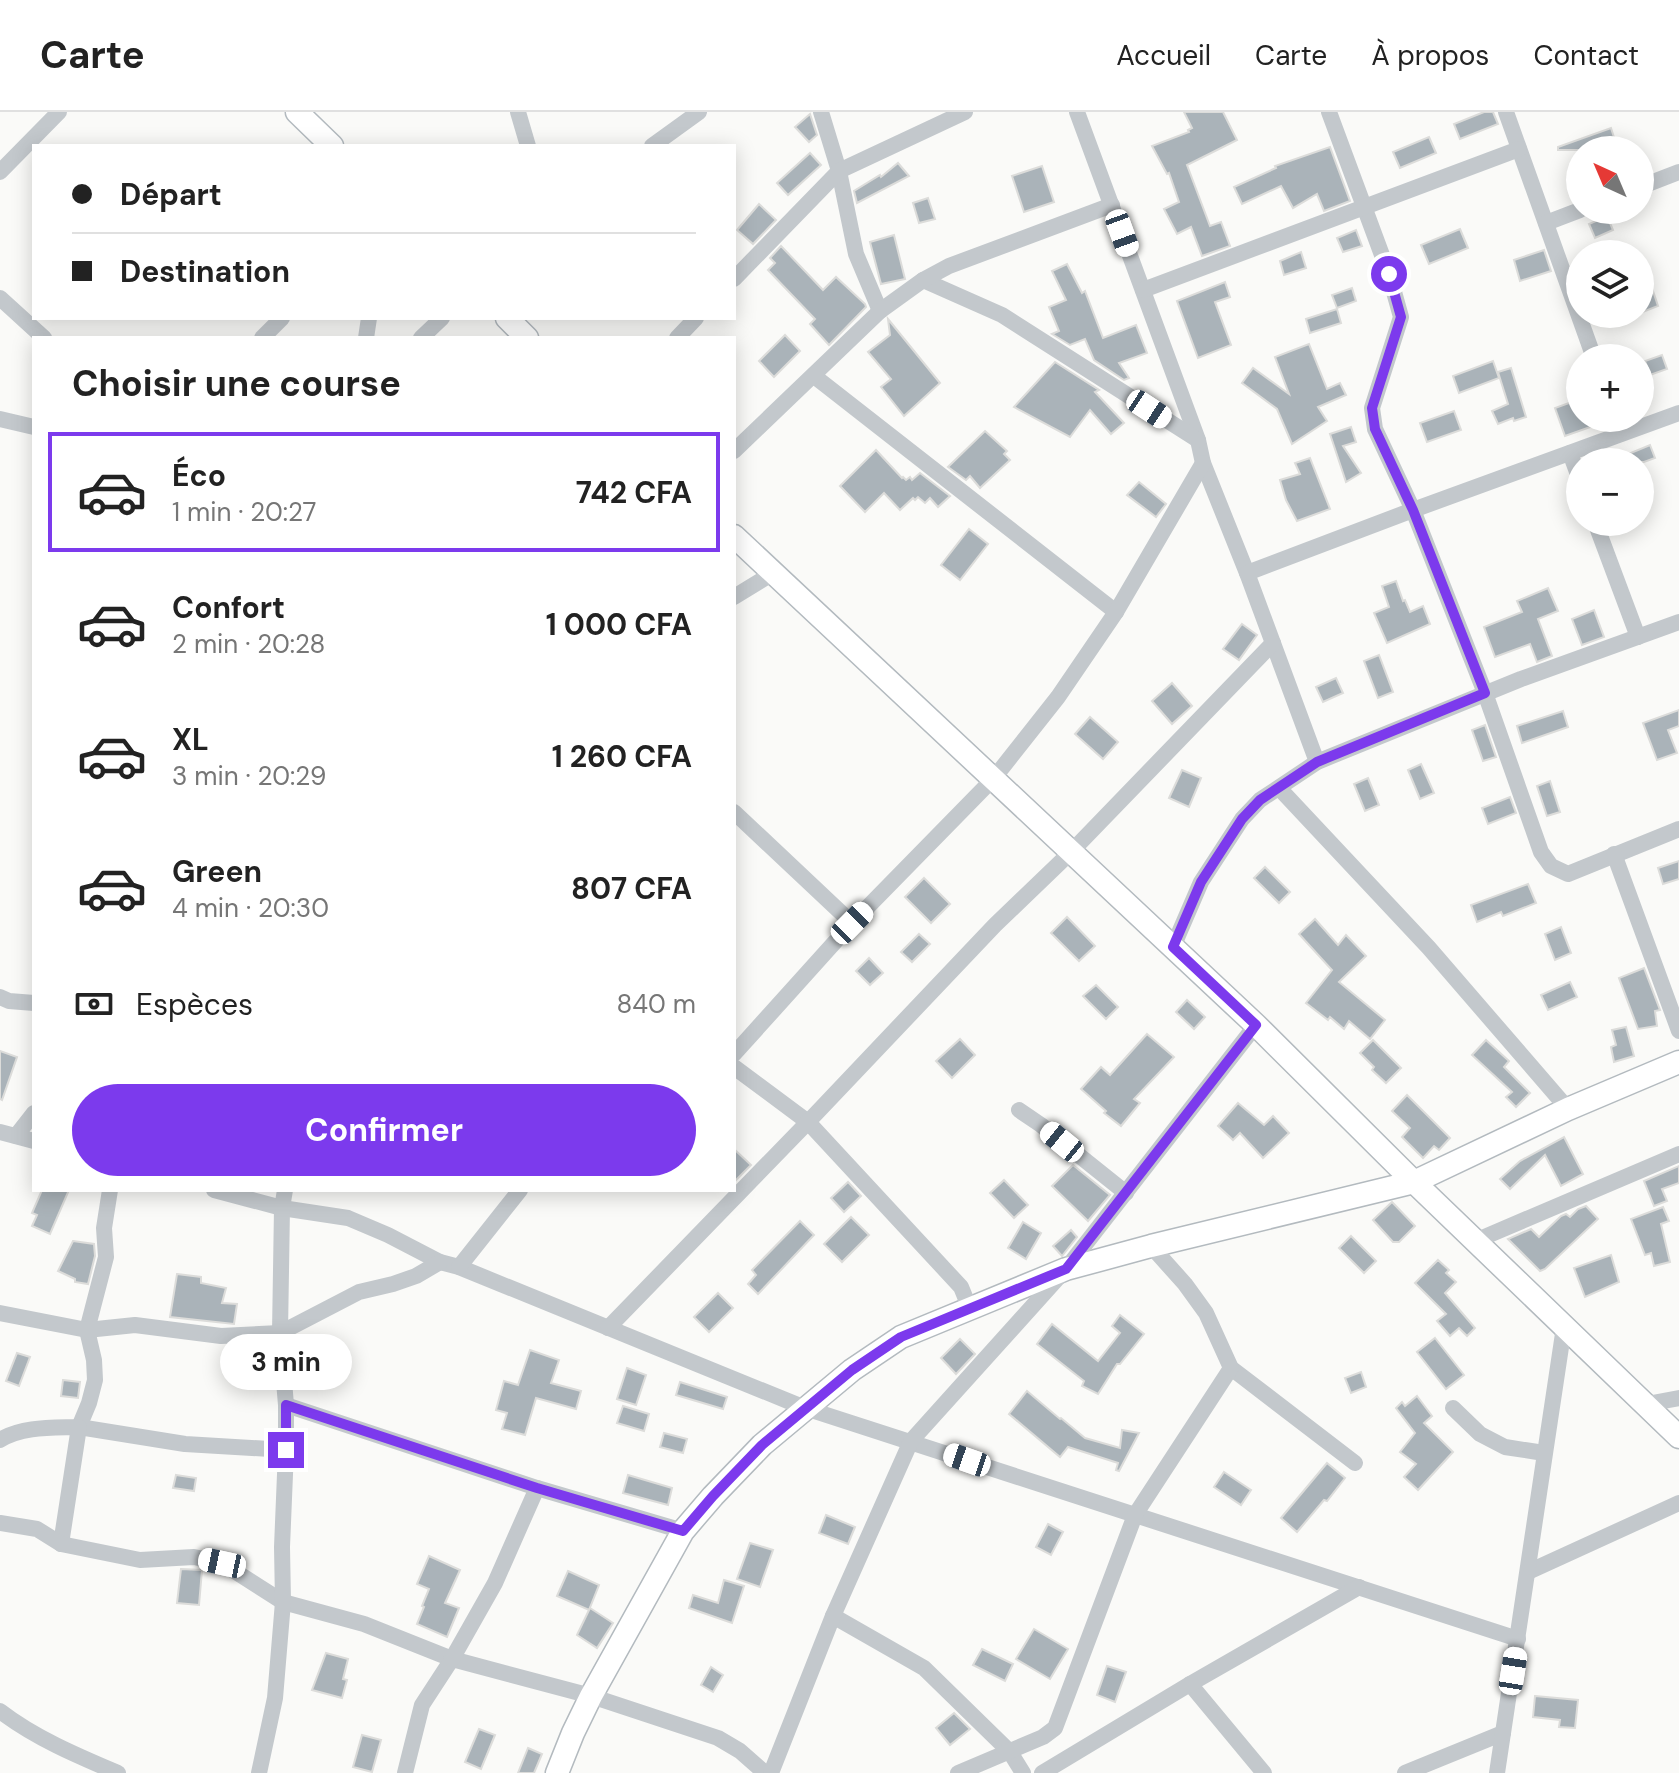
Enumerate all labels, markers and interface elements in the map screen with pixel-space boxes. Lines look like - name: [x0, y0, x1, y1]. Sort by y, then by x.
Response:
- text: Carte: [40, 30, 145, 80]
- text: Accueil: [1116, 37, 1211, 74]
- text: Carte: [1255, 37, 1327, 74]
- text: À propos: [1371, 37, 1489, 74]
- text: Contact: [1533, 37, 1639, 74]
- north arrow: [1566, 136, 1654, 224]
- map controls: [1566, 136, 1654, 536]
- text: Départ: [120, 175, 222, 214]
- car: [1103, 206, 1141, 260]
- button: layers: [1566, 240, 1654, 328]
- text: Destination: [120, 252, 290, 291]
- route start: [1371, 256, 1407, 292]
- button: +: [1566, 344, 1654, 432]
- text: Choisir une course: [72, 360, 401, 407]
- car: [1122, 386, 1176, 432]
- button: −: [1566, 448, 1654, 536]
- icon: car: [76, 456, 148, 528]
- text: Éco: [172, 456, 226, 495]
- text: 742 CFA: [576, 473, 692, 512]
- text: 1 min · 20:27: [172, 495, 317, 529]
- icon: car: [76, 588, 148, 660]
- text: Confort: [172, 588, 285, 627]
- text: 1 000 CFA: [546, 605, 692, 644]
- text: 2 min · 20:28: [172, 627, 325, 661]
- icon: car: [76, 720, 148, 792]
- text: XL: [172, 720, 209, 759]
- text: 1 260 CFA: [552, 737, 692, 776]
- text: 3 min · 20:29: [172, 759, 326, 793]
- icon: car: [76, 852, 148, 924]
- text: Green: [172, 852, 262, 891]
- text: 807 CFA: [571, 869, 692, 908]
- text: 4 min · 20:30: [172, 891, 329, 925]
- car: [827, 898, 877, 948]
- icon: cash: [72, 982, 116, 1026]
- text: Espèces: [136, 985, 253, 1024]
- text: 840 m: [617, 987, 696, 1021]
- button: Confirmer: [72, 1084, 696, 1176]
- car: [1036, 1118, 1088, 1166]
- callout: 3 min: [220, 1334, 352, 1390]
- text: 3 min: [251, 1345, 321, 1379]
- route end: [268, 1432, 304, 1468]
- car: [940, 1441, 994, 1479]
- car: [196, 1546, 248, 1580]
- car: [1497, 1645, 1529, 1697]

